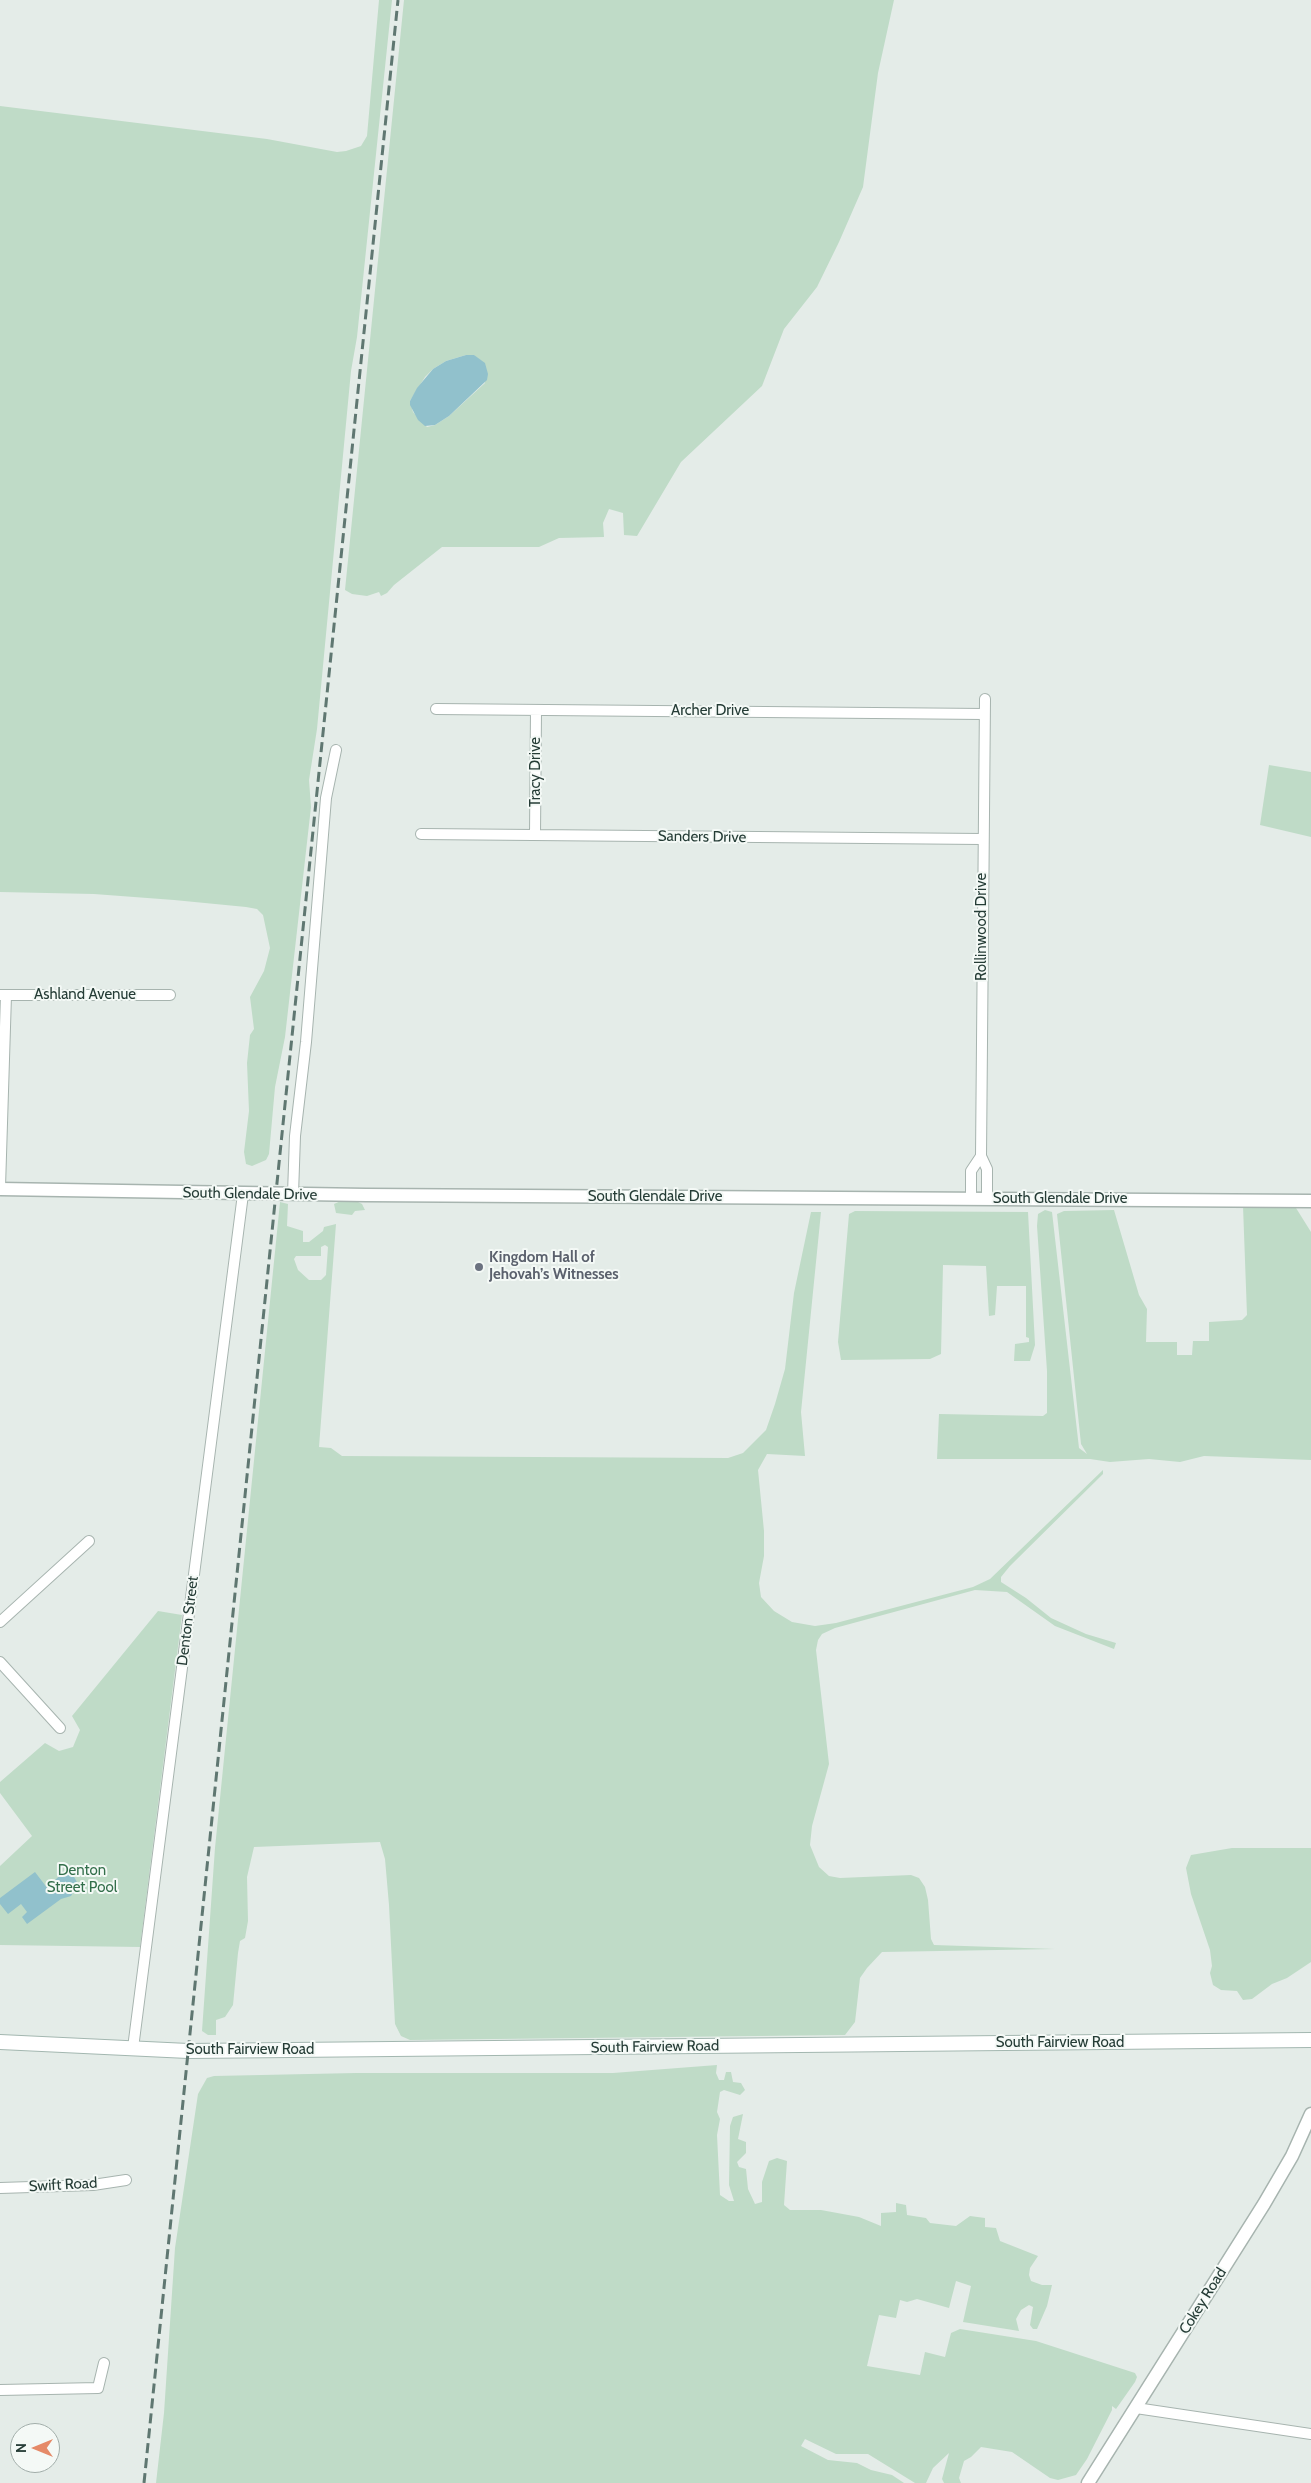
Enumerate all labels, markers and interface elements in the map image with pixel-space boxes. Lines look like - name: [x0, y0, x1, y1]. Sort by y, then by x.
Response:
- street label: Archer Drive: [671, 702, 749, 720]
- street label: Tracy Drive: [527, 737, 545, 807]
- street label: Sanders Drive: [658, 827, 746, 847]
- street label: Rollinwood Drive: [973, 873, 991, 981]
- street label: Ashland Avenue: [34, 986, 136, 1004]
- street label: South Glendale Drive: [183, 1184, 317, 1204]
- street label: South Glendale Drive: [588, 1188, 722, 1206]
- street label: South Glendale Drive: [993, 1190, 1127, 1208]
- place label: Kingdom Hall of Jehovah’s Witnesses: [489, 1249, 619, 1284]
- marker: Kingdom Hall of Jehovah’s Witnesses: [473, 1261, 485, 1273]
- street label: Denton Street: [174, 1575, 202, 1667]
- park label: Denton Street Pool: [47, 1862, 117, 1897]
- street label: South Fairview Road: [996, 2034, 1124, 2052]
- street label: South Fairview Road: [591, 2037, 719, 2057]
- street label: South Fairview Road: [186, 2041, 314, 2059]
- street label: Swift Road: [28, 2174, 98, 2196]
- street label: Cokey Road: [1176, 2265, 1230, 2337]
- north arrow: [10, 2423, 60, 2473]
- text: N: [12, 2443, 30, 2453]

